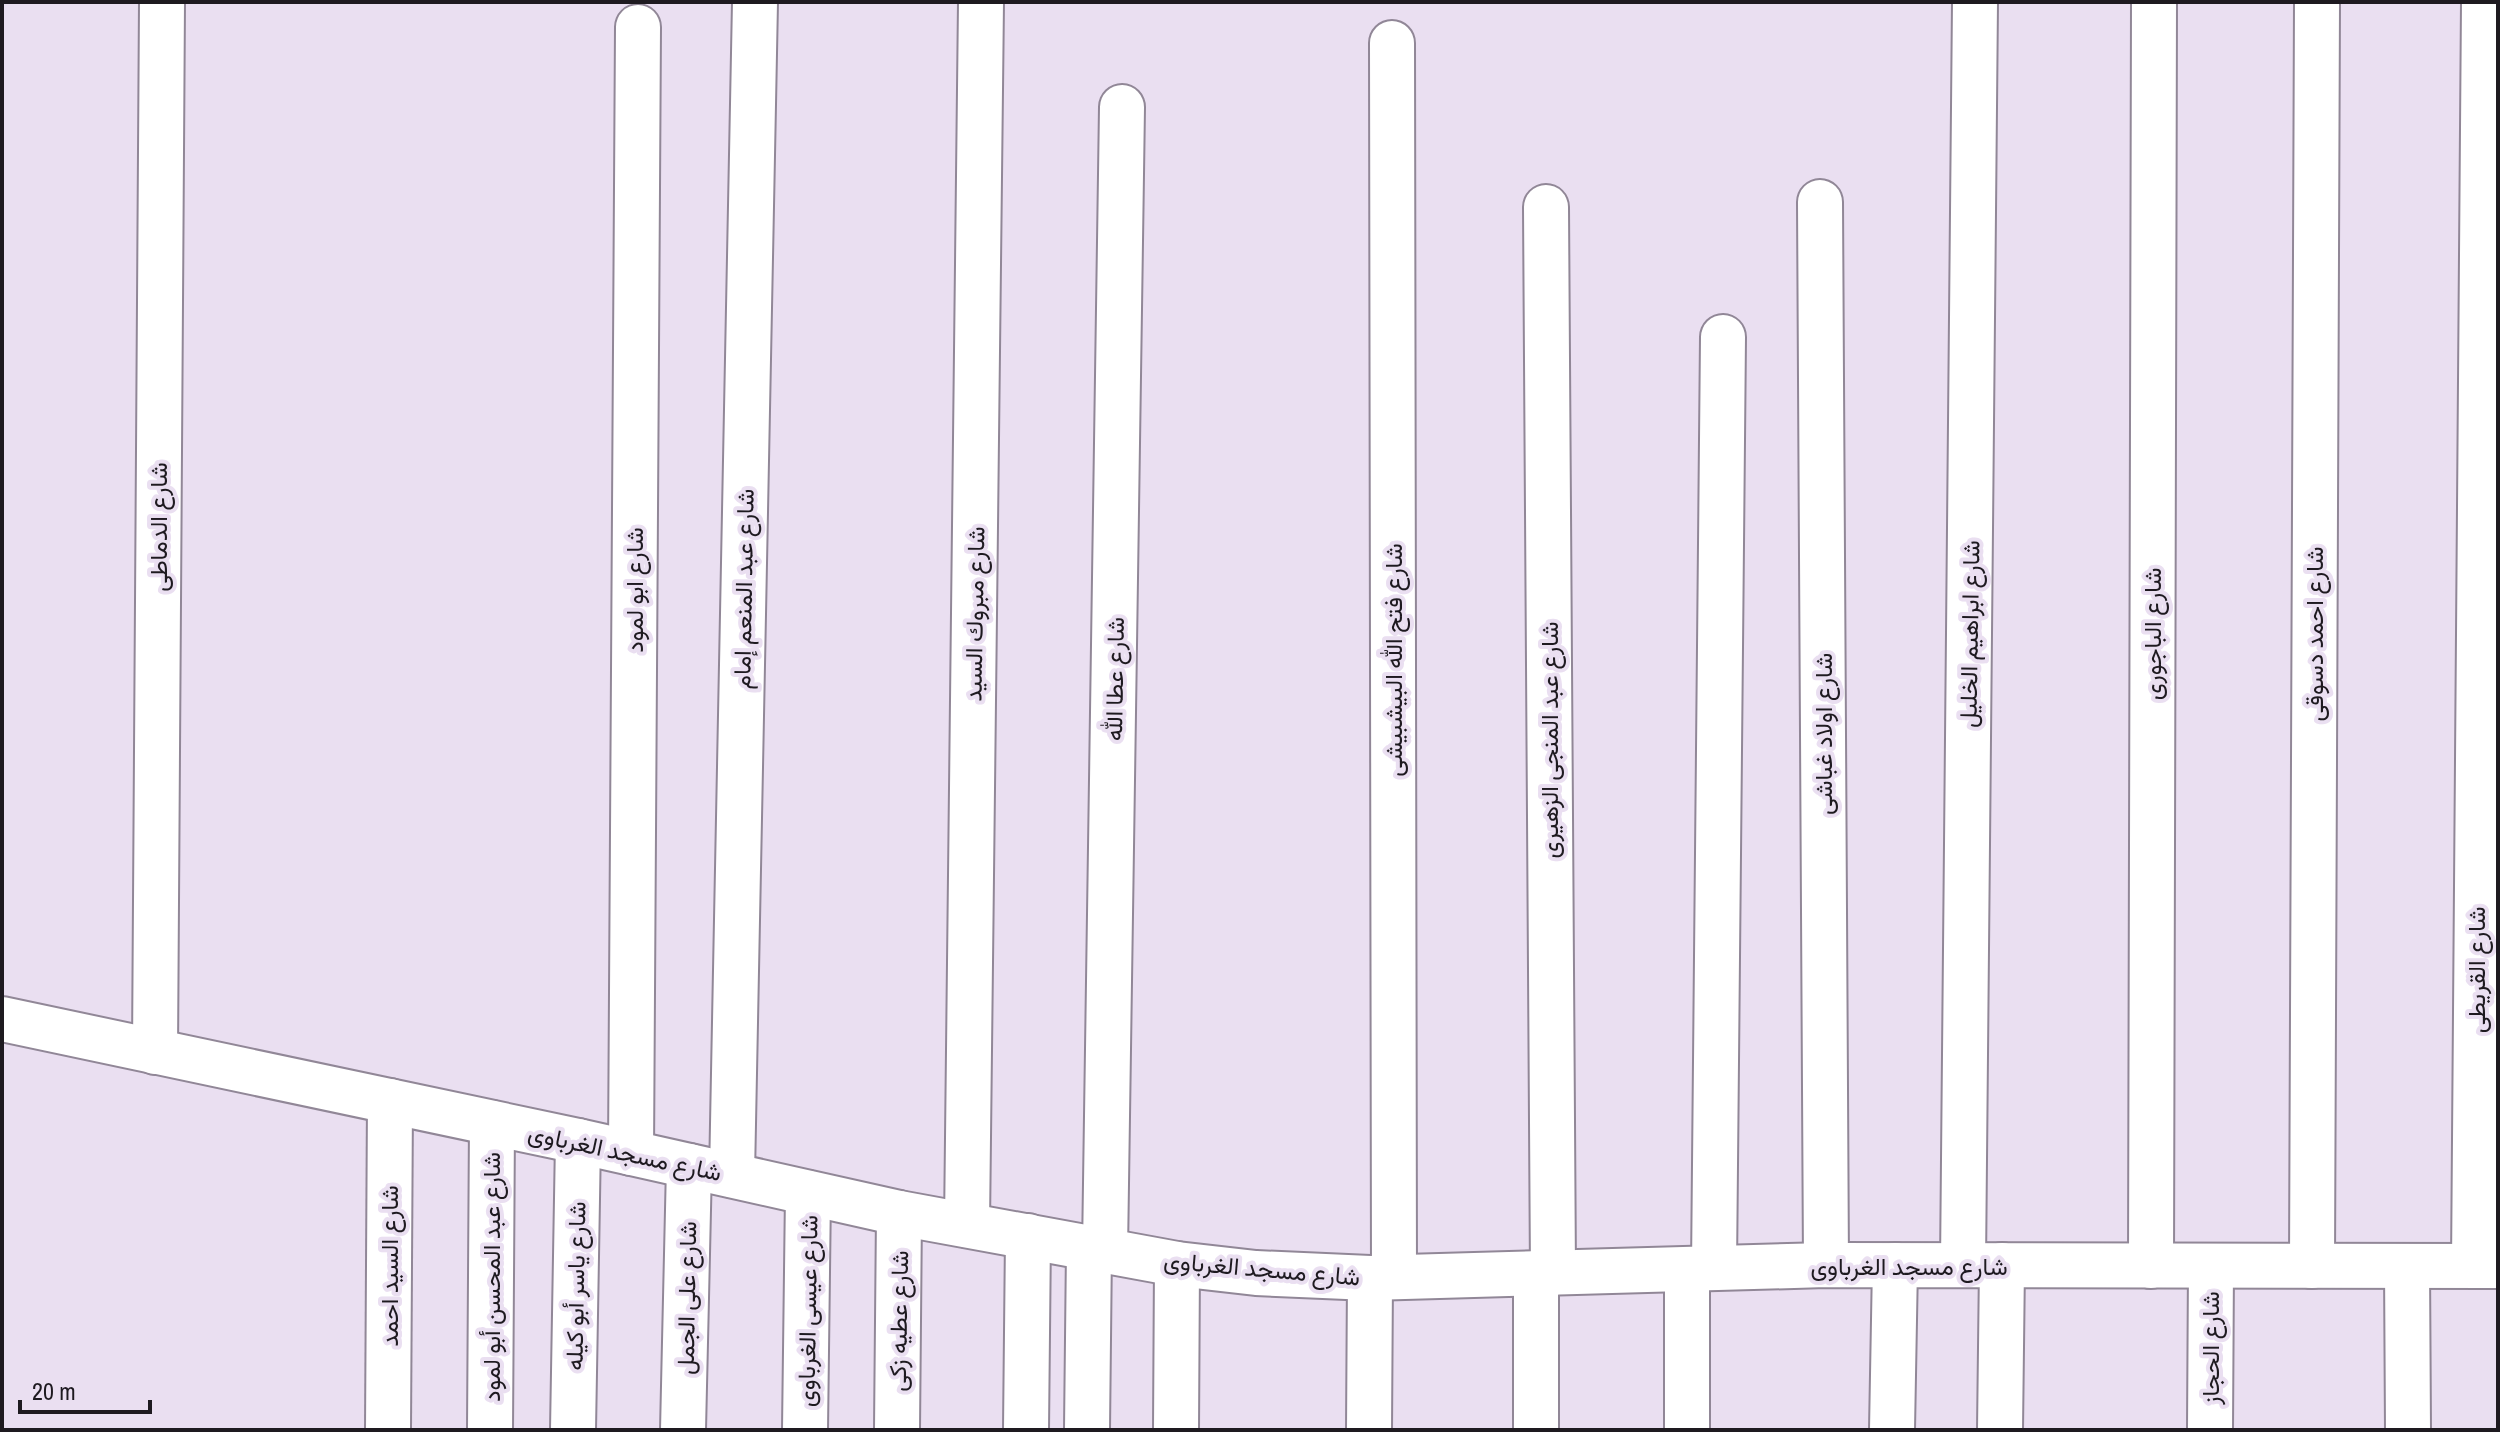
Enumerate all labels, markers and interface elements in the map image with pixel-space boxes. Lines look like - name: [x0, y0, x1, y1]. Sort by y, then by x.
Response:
- street label: شارع الدماطى: [142, 462, 175, 592]
- street label: شارع عبد المنعم إمام: [725, 488, 762, 690]
- street label: شارع مبروك السيد: [956, 526, 993, 702]
- street label: شارع ابو لمود: [618, 527, 651, 653]
- street label: شارع ابراهيم الخليل: [1951, 540, 1988, 728]
- street label: شارع فتح الله البيشبيشى: [1377, 543, 1411, 777]
- street label: شارع احمد دسوقى: [2298, 546, 2331, 722]
- street label: شارع الباجورى: [2136, 568, 2169, 700]
- street label: شارع عطا الله: [1097, 617, 1132, 741]
- street label: شارع عبد المنجى الزهيرى: [1533, 622, 1566, 858]
- street label: شارع اولاد غباشى: [1807, 653, 1840, 815]
- street label: شارع القريطى: [2460, 907, 2493, 1033]
- street label: شارع مسجد الغرباوى: [525, 1116, 725, 1189]
- street label: شارع عبد المحسن أبو لمود: [475, 1152, 508, 1402]
- street label: شارع السيد احمد: [373, 1185, 406, 1347]
- street label: شارع ياسر أبو كيله: [558, 1201, 593, 1371]
- street label: شارع عيسى الغرباوى: [789, 1215, 826, 1407]
- street label: شارع على الجمل: [669, 1221, 704, 1375]
- street label: شارع مسجد الغرباوى: [1162, 1243, 1362, 1294]
- street label: شارع عطيه زكى: [881, 1250, 916, 1392]
- street label: شارع مسجد الغرباوى: [1810, 1250, 2008, 1283]
- street label: شارع الحجاز: [2194, 1291, 2227, 1406]
- scale bar: [20, 1364, 150, 1414]
- text: 20 m: [32, 1375, 76, 1407]

